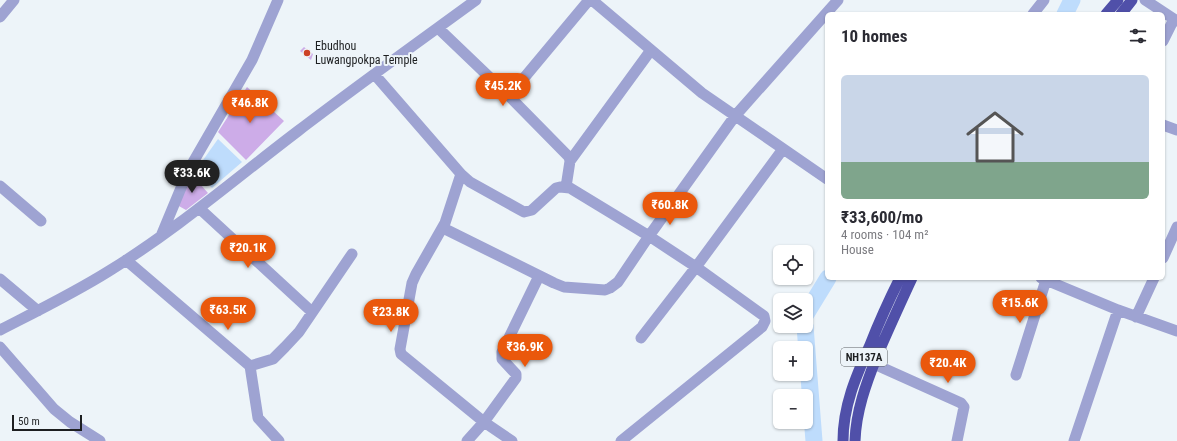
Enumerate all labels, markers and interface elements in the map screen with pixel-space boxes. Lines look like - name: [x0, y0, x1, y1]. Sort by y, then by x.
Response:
- icon: filters: [1127, 25, 1149, 47]
- text: 10 homes: [841, 26, 907, 46]
- place label: Ebudhou Luwangpokpa Temple: [315, 39, 418, 67]
- marker: Ebudhou Luwangpokpa Temple: [302, 48, 312, 58]
- pin: ₹45.2K: [470, 73, 536, 107]
- text: ₹45.2K: [485, 78, 521, 93]
- pin: ₹46.8K: [217, 90, 283, 124]
- text: ₹46.8K: [232, 95, 268, 110]
- icon: home: [959, 101, 1031, 173]
- pin: ₹33.6K: [159, 160, 225, 194]
- text: ₹33.6K: [174, 165, 210, 180]
- pin: ₹60.8K: [637, 192, 703, 226]
- text: ₹60.8K: [652, 197, 688, 212]
- text: ₹33,600/mo: [841, 207, 923, 227]
- text: 4 rooms · 104 m²: [841, 227, 928, 242]
- pin: ₹20.1K: [215, 235, 281, 269]
- text: ₹20.1K: [230, 240, 266, 255]
- text: House: [841, 242, 874, 257]
- map controls: [773, 245, 813, 429]
- button: locate: [773, 245, 813, 285]
- pin: ₹15.6K: [987, 290, 1053, 324]
- button: layers: [773, 293, 813, 333]
- text: ₹15.6K: [1002, 295, 1038, 310]
- pin: ₹63.5K: [195, 297, 261, 331]
- pin: ₹23.8K: [358, 299, 424, 333]
- text: ₹63.5K: [210, 302, 246, 317]
- text: ₹23.8K: [373, 304, 409, 319]
- pin: ₹36.9K: [492, 334, 558, 368]
- text: ₹36.9K: [507, 339, 543, 354]
- button: +: [773, 341, 813, 381]
- road number: NH137A: [841, 348, 887, 366]
- pin: ₹20.4K: [915, 350, 981, 384]
- text: ₹20.4K: [930, 355, 966, 370]
- button: −: [773, 389, 813, 429]
- scale bar: [12, 413, 82, 432]
- text: 50 m: [18, 415, 40, 428]

